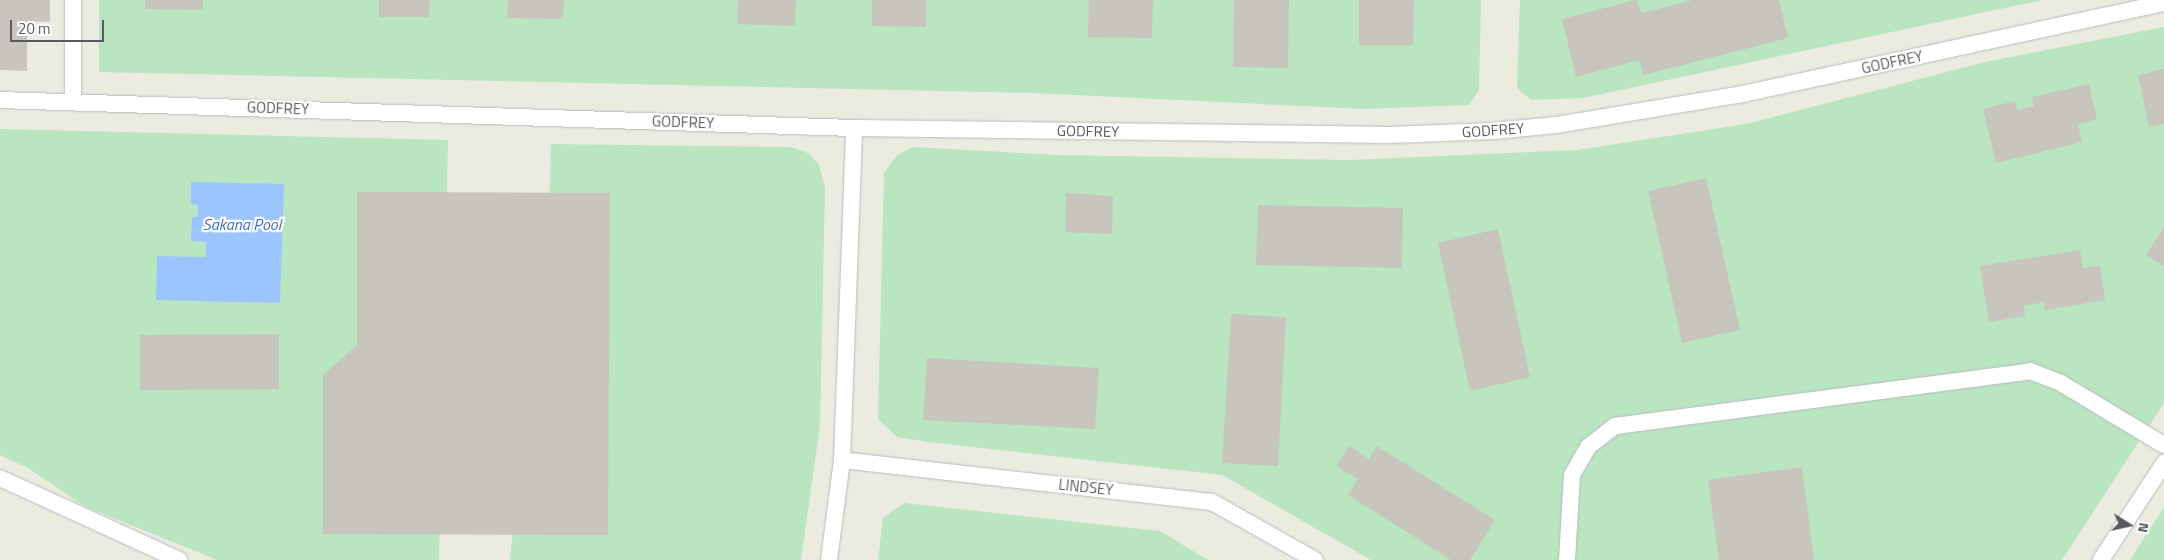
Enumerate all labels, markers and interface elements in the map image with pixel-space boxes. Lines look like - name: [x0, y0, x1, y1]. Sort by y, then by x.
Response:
- scale bar: [12, 10, 106, 42]
- text: 20 m: [18, 17, 51, 40]
- street label: GODFREY: [1860, 47, 1924, 77]
- street label: GODFREY: [247, 98, 309, 118]
- street label: GODFREY: [652, 112, 714, 132]
- street label: GODFREY: [1461, 119, 1525, 141]
- street label: GODFREY: [1057, 121, 1119, 141]
- water label: Sakana Pool: [203, 214, 281, 234]
- street label: LINDSEY: [1058, 475, 1114, 499]
- north arrow: [2104, 500, 2154, 550]
- text: N: [2133, 521, 2155, 534]

